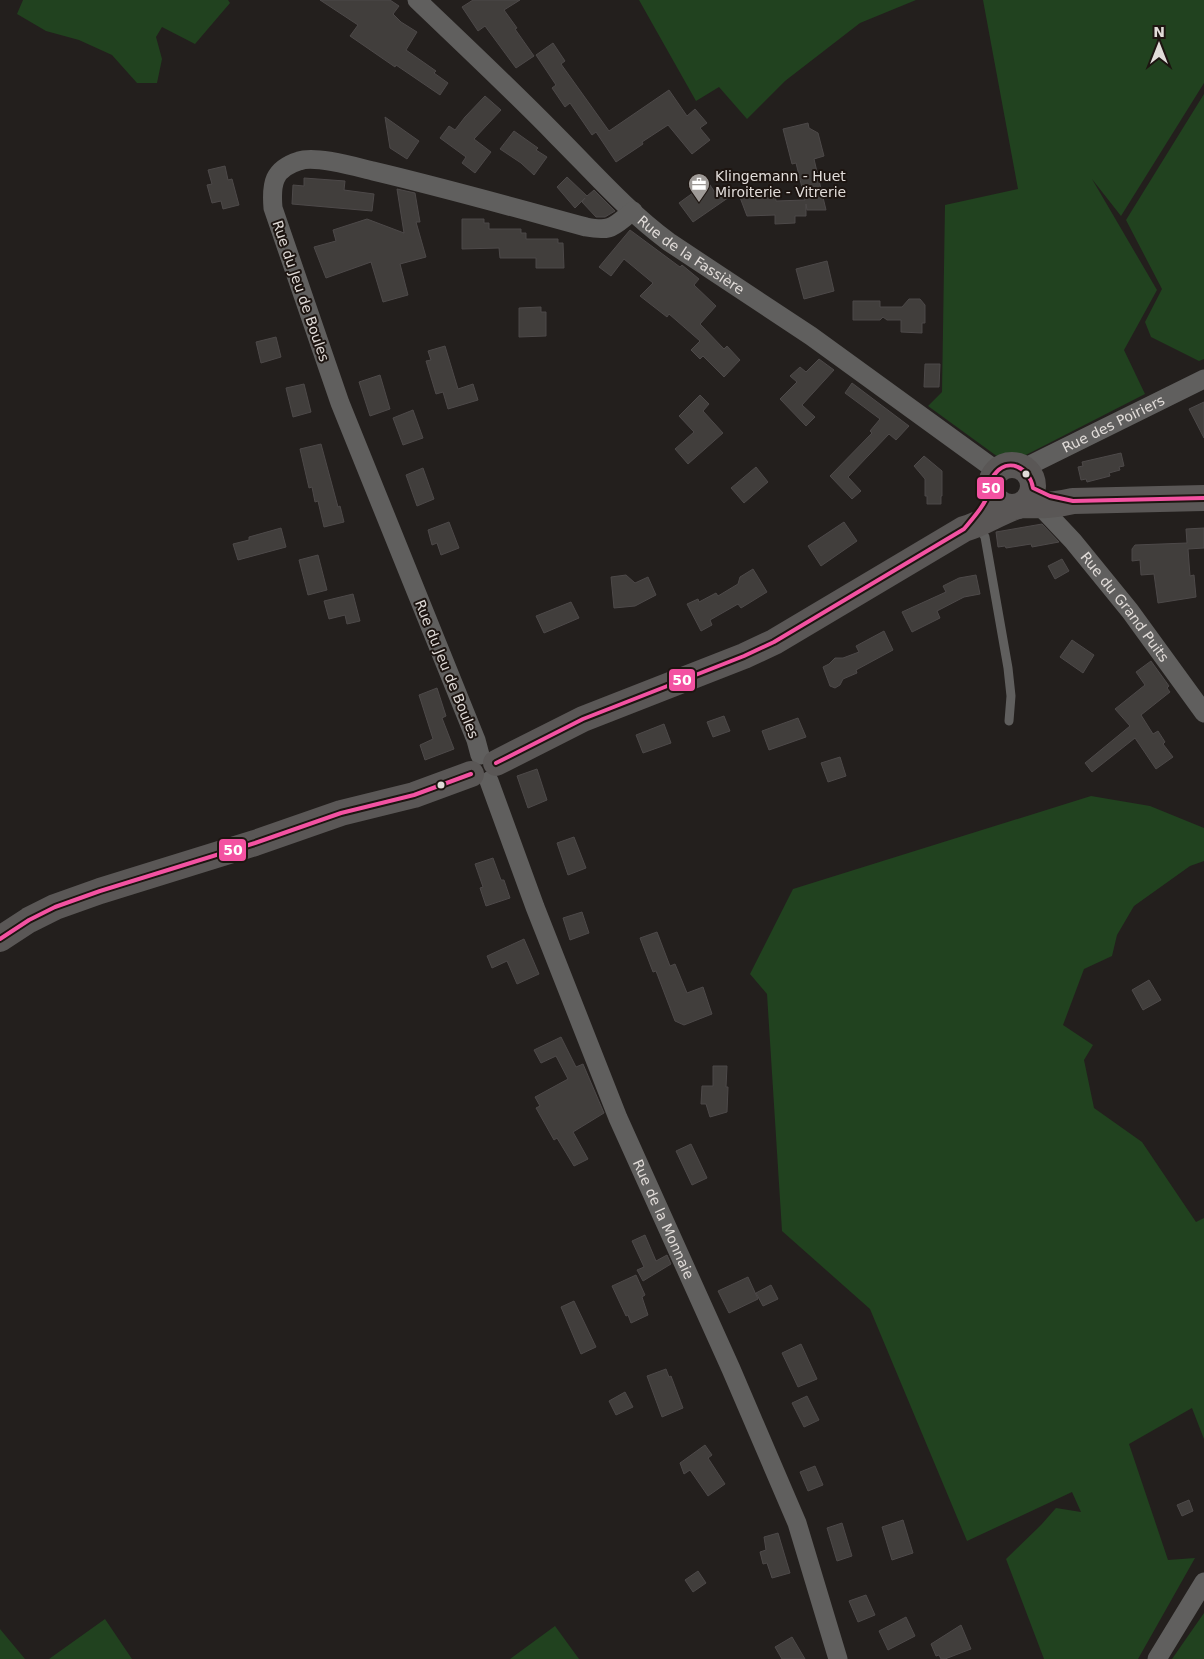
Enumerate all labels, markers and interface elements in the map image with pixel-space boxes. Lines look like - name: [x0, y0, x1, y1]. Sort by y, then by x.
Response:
- north arrow: [1134, 20, 1184, 70]
- text: N: [1153, 24, 1165, 40]
- place label: Klingemann - Huet Miroiterie - Vitrerie: [715, 168, 846, 200]
- office icon: Klingemann - Huet Miroiterie - Vitrerie: [687, 172, 711, 203]
- street label: Rue de la Fassière: [634, 212, 747, 298]
- street label: Rue du Jeu de Boules: [269, 218, 333, 364]
- street label: Rue des Poiriers: [1060, 392, 1167, 456]
- unlabelled marker: [1021, 469, 1031, 479]
- line badge: 50: [976, 476, 1005, 500]
- text: 50: [981, 480, 1001, 496]
- street label: Rue du Grand Puits: [1077, 549, 1172, 665]
- street label: Rue du Jeu de Boules: [412, 597, 482, 741]
- line badge: 50: [668, 668, 696, 692]
- text: 50: [672, 672, 692, 688]
- unlabelled marker: [436, 780, 446, 790]
- line badge: 50: [218, 838, 247, 862]
- text: 50: [223, 842, 243, 858]
- street label: Rue de la Monnaie: [630, 1157, 697, 1282]

